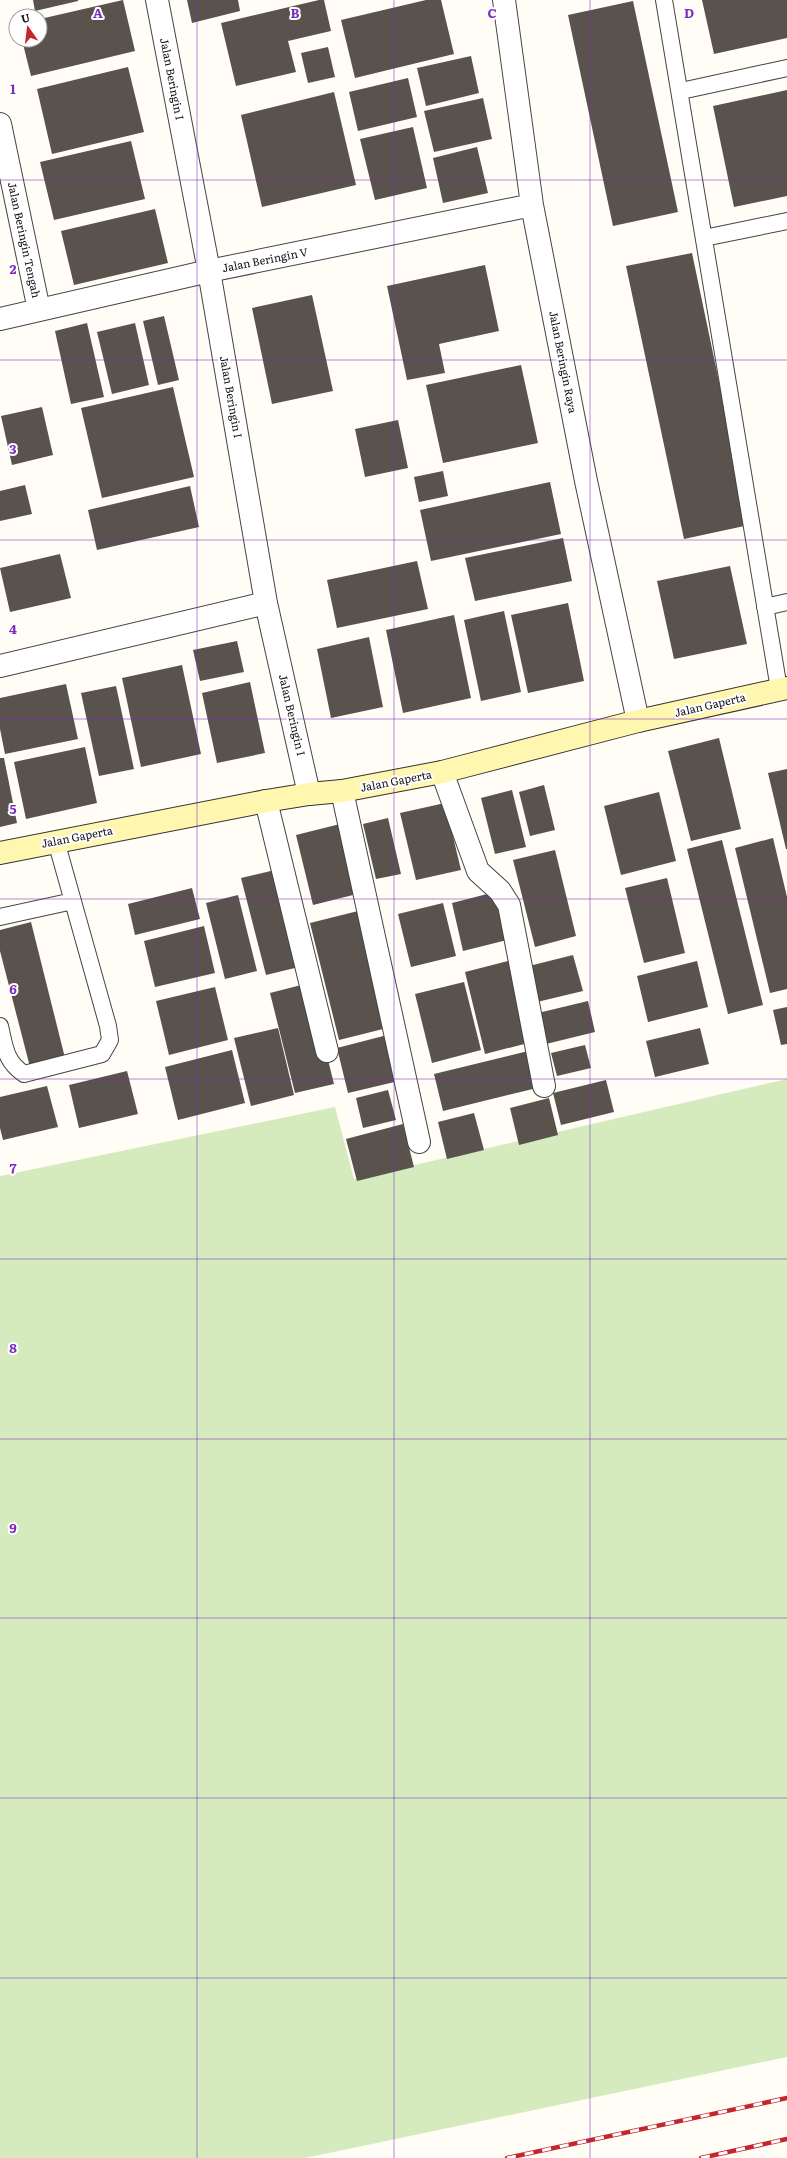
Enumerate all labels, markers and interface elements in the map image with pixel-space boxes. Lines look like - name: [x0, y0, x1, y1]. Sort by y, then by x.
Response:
- text: A: [93, 3, 103, 22]
- text: B: [291, 3, 300, 22]
- text: C: [487, 3, 497, 22]
- text: D: [684, 3, 694, 22]
- north arrow: [8, 8, 48, 48]
- text: U: [19, 8, 32, 26]
- street label: Jalan Beringin I: [157, 36, 189, 121]
- text: 1: [10, 79, 16, 98]
- street label: Jalan Beringin Tengah: [5, 180, 45, 299]
- street label: Jalan Beringin V: [221, 243, 309, 275]
- text: 2: [10, 259, 17, 278]
- street label: Jalan Beringin Raya: [546, 309, 582, 415]
- street label: Jalan Beringin I: [217, 354, 247, 439]
- text: 3: [9, 439, 17, 458]
- text: 4: [9, 619, 17, 638]
- street label: Jalan Beringin I: [276, 672, 310, 757]
- street label: Jalan Gaperta: [673, 688, 747, 720]
- street label: Jalan Gaperta: [359, 765, 433, 795]
- text: 5: [9, 799, 17, 818]
- street label: Jalan Gaperta: [40, 821, 114, 851]
- text: 6: [9, 979, 17, 998]
- text: 7: [9, 1158, 17, 1177]
- text: 8: [9, 1338, 17, 1357]
- text: 9: [9, 1518, 17, 1537]

